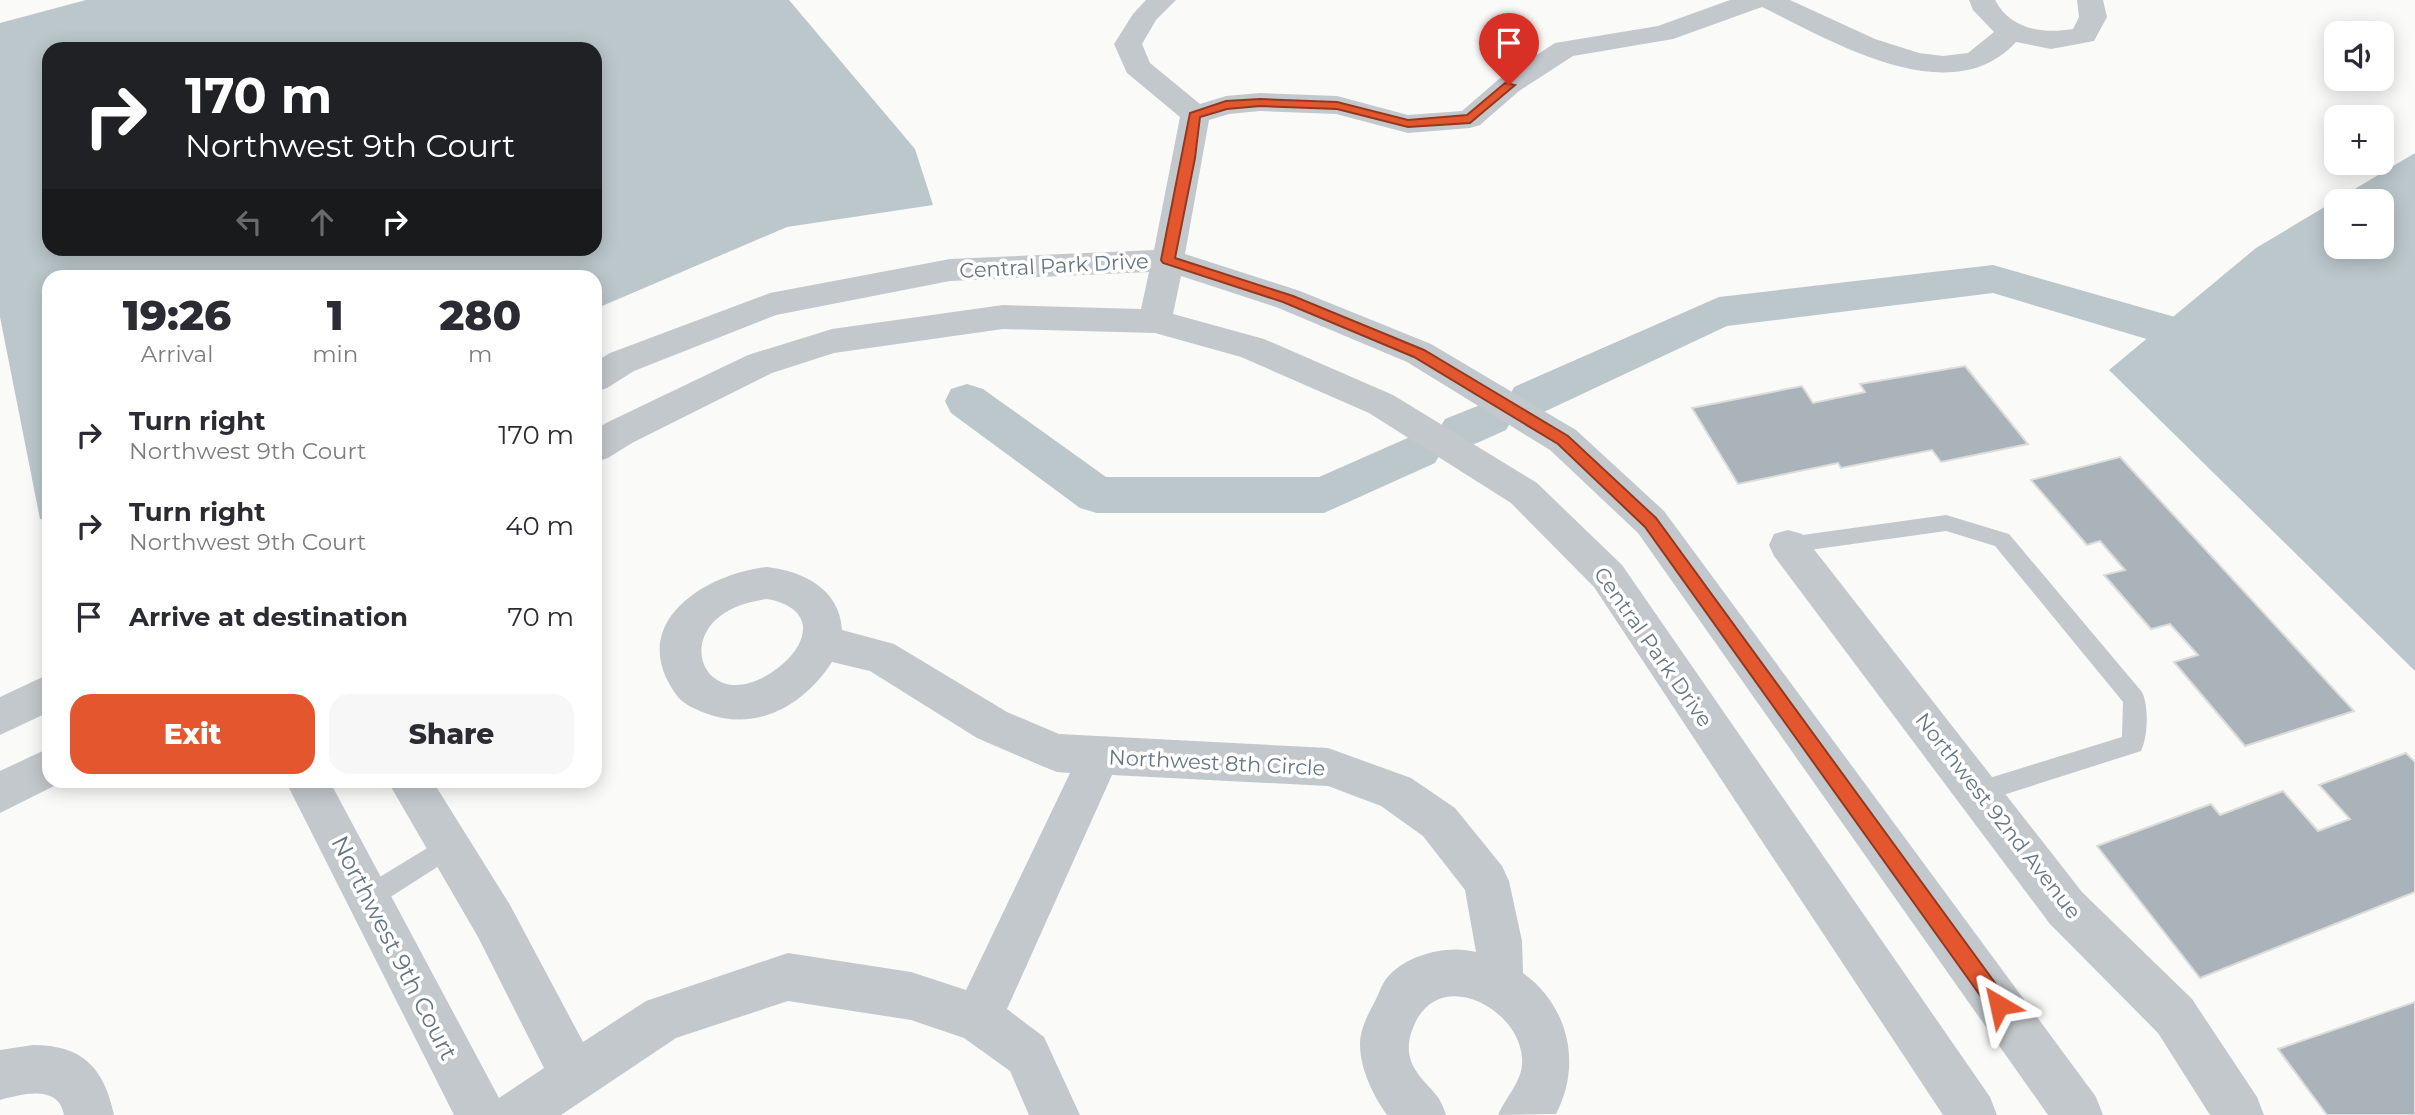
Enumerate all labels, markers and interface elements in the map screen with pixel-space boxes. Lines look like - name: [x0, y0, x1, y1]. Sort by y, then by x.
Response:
- pin: [1479, 13, 1539, 85]
- map controls: [2324, 21, 2394, 259]
- button: sound: [2324, 21, 2394, 91]
- icon: arrive: [1490, 24, 1528, 62]
- text: 170 m: [185, 66, 332, 125]
- icon: right: [70, 70, 161, 161]
- button: +: [2324, 105, 2394, 175]
- text: Northwest 9th Court: [185, 126, 515, 165]
- button: −: [2324, 189, 2394, 259]
- icon: left: [230, 203, 268, 241]
- icon: ahead: [303, 203, 341, 241]
- icon: right: [376, 203, 414, 241]
- street label: Central Park Drive: [959, 248, 1149, 283]
- text: 19:26: [123, 289, 231, 341]
- text: 1: [327, 289, 344, 341]
- text: 280: [439, 289, 521, 341]
- text: Arrival: [141, 340, 213, 368]
- text: min: [312, 340, 358, 368]
- text: m: [468, 340, 492, 368]
- text: Turn right: [129, 405, 265, 437]
- icon: right: [70, 416, 108, 454]
- text: 170 m: [498, 419, 574, 451]
- text: Northwest 9th Court: [129, 437, 366, 465]
- text: Turn right: [129, 496, 265, 528]
- icon: right: [70, 507, 108, 545]
- text: 40 m: [505, 510, 574, 542]
- text: Northwest 9th Court: [129, 528, 366, 556]
- street label: Central Park Drive: [1589, 562, 1718, 731]
- icon: arrive: [70, 598, 108, 636]
- text: Arrive at destination: [129, 601, 408, 633]
- text: 70 m: [508, 601, 574, 633]
- button: Exit: [70, 694, 315, 774]
- button: Share: [329, 694, 574, 774]
- street label: Northwest 92nd Avenue: [1910, 708, 2087, 924]
- street label: Northwest 8th Circle: [1108, 744, 1326, 781]
- street label: Northwest 9th Court: [325, 831, 464, 1065]
- position arrow: [1962, 968, 2036, 1042]

